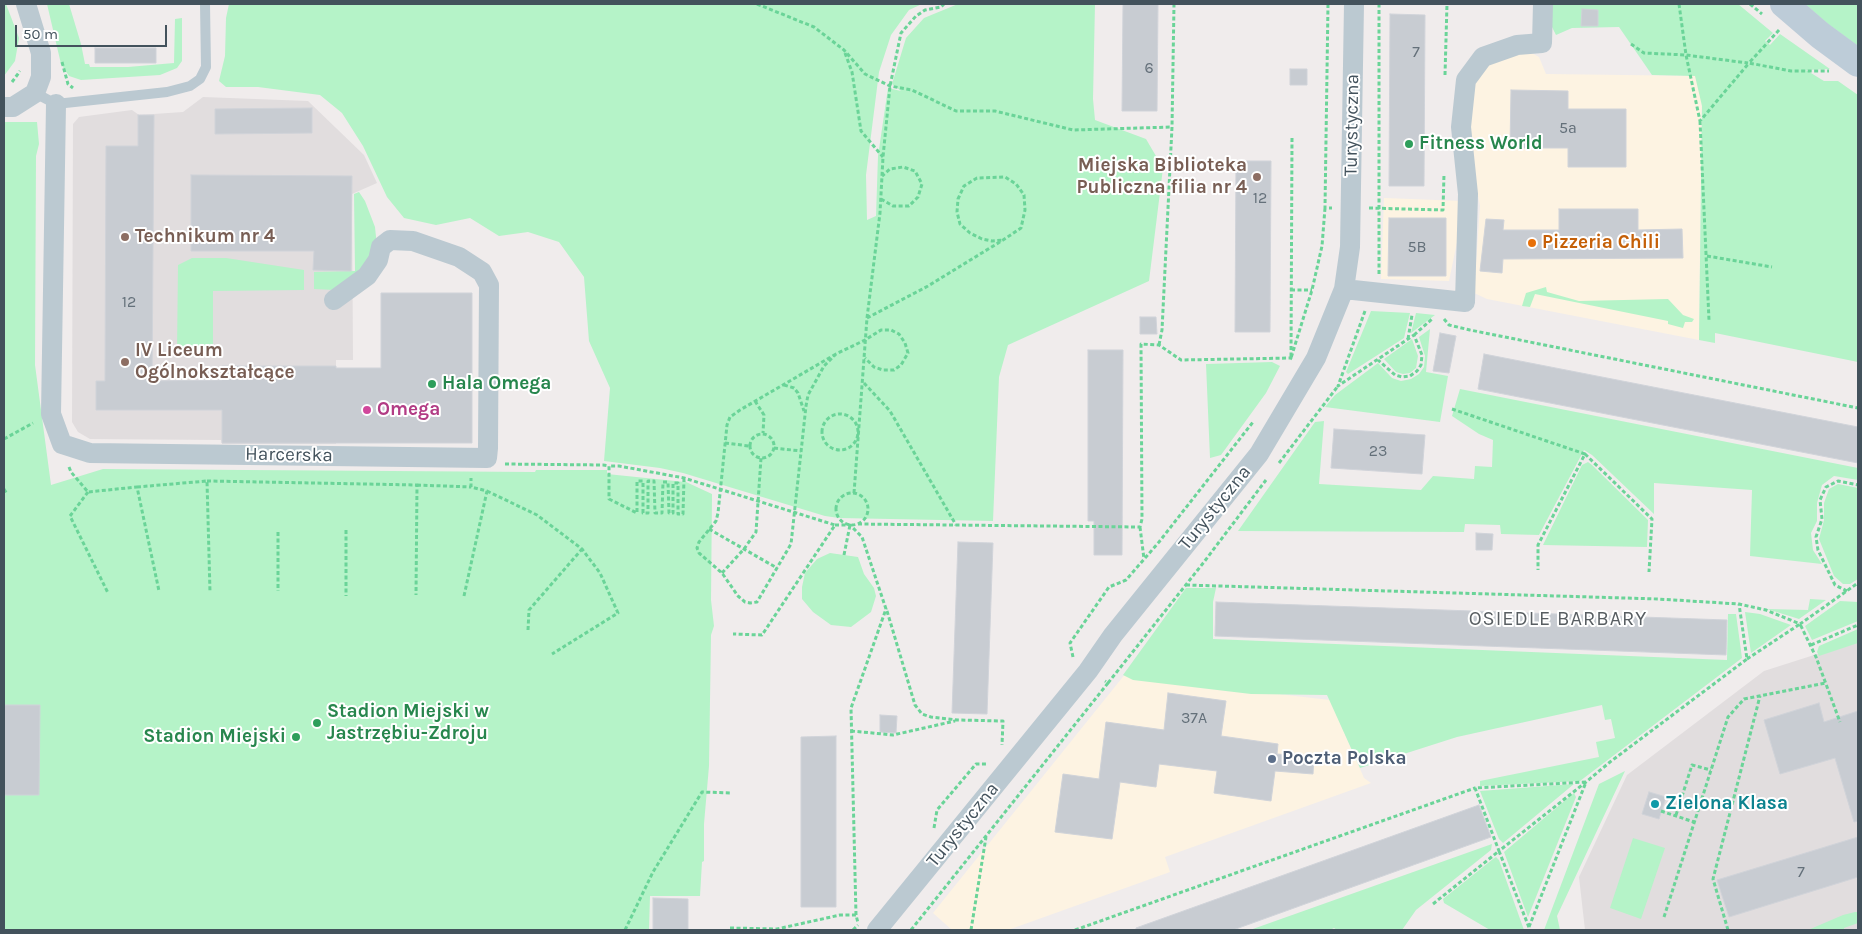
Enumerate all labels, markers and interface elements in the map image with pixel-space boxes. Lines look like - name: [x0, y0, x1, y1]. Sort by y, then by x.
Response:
- scale bar: [18, 15, 170, 47]
- text: 50 m: [23, 25, 58, 43]
- house number: 7: [1412, 42, 1420, 62]
- house number: 6: [1144, 58, 1154, 78]
- street label: Turystyczna: [1340, 74, 1364, 176]
- house number: 5a: [1559, 118, 1577, 138]
- place label: Fitness World: [1419, 133, 1543, 155]
- marker: Fitness World: [1403, 138, 1415, 150]
- place label: Miejska Biblioteka Publiczna filia nr 4: [1077, 155, 1247, 199]
- marker: Miejska Biblioteka Publiczna filia nr 4: [1251, 171, 1263, 183]
- house number: 12: [1253, 188, 1267, 208]
- place label: Technikum nr 4: [135, 226, 275, 248]
- marker: Technikum nr 4: [119, 231, 131, 243]
- place label: Pizzeria Chili: [1542, 232, 1660, 254]
- house number: 5B: [1408, 237, 1426, 257]
- marker: Pizzeria Chili: [1526, 237, 1538, 249]
- house number: 12: [122, 292, 136, 312]
- place label: IV Liceum Ogólnokształcące: [135, 340, 295, 384]
- marker: IV Liceum Ogólnokształcące: [119, 356, 131, 368]
- place label: Hala Omega: [442, 373, 551, 395]
- marker: Hala Omega: [426, 378, 438, 390]
- place label: Omega: [377, 399, 440, 421]
- marker: Omega: [361, 404, 373, 416]
- house number: 23: [1369, 441, 1387, 461]
- street label: Harcerska: [245, 443, 333, 467]
- street label: Turystyczna: [1174, 461, 1256, 555]
- district label: OSIEDLE BARBARY: [1467, 607, 1649, 631]
- place label: Stadion Miejski w Jastrzębiu-Zdroju: [327, 701, 489, 745]
- house number: 37A: [1181, 708, 1207, 728]
- marker: Stadion Miejski w Jastrzębiu-Zdroju: [311, 717, 323, 729]
- place label: Stadion Miejski: [143, 726, 286, 748]
- marker: Stadion Miejski: [290, 731, 302, 743]
- place label: Poczta Polska: [1282, 748, 1407, 770]
- marker: Poczta Polska: [1266, 753, 1278, 765]
- street label: Turystyczna: [922, 778, 1004, 872]
- place label: Zielona Klasa: [1665, 793, 1788, 815]
- marker: Zielona Klasa: [1649, 798, 1661, 810]
- house number: 7: [1797, 862, 1805, 882]

